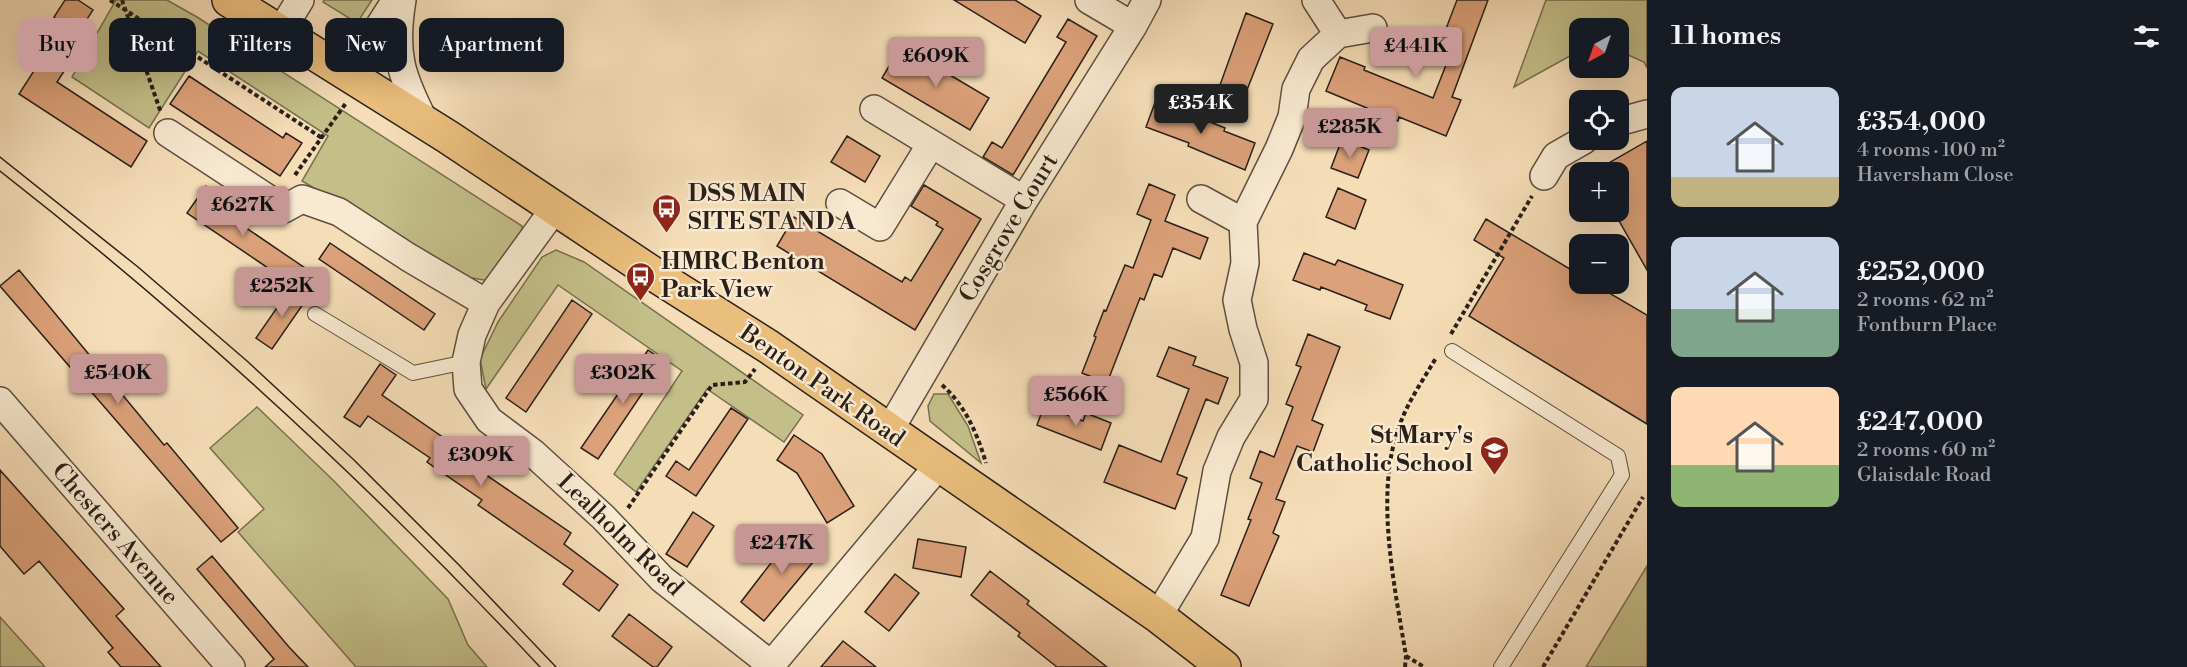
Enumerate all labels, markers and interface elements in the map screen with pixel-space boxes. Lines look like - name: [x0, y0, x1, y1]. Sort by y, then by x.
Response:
- chip: Buy: [18, 18, 97, 72]
- chip: Rent: [109, 18, 196, 72]
- chip: Filters: [208, 18, 313, 72]
- chip: New: [325, 18, 407, 72]
- chip: Apartment: [419, 18, 564, 72]
- north arrow: [1569, 18, 1629, 78]
- map controls: [1569, 18, 1629, 294]
- text: 11 homes: [1671, 20, 1781, 52]
- icon: filters: [2130, 20, 2163, 53]
- pin: £441K: [1374, 27, 1458, 78]
- text: £441K: [1384, 34, 1448, 59]
- pin: £609K: [894, 37, 978, 88]
- text: £609K: [902, 44, 970, 69]
- pin: £354K: [1159, 84, 1243, 135]
- button: locate: [1569, 90, 1629, 150]
- text: £354K: [1168, 91, 1234, 116]
- text: £354,000: [1857, 106, 1986, 138]
- pin: £285K: [1308, 108, 1392, 159]
- icon: home: [1719, 111, 1791, 183]
- text: £285K: [1317, 115, 1383, 140]
- text: 4 rooms · 100 m²: [1857, 138, 2005, 163]
- street label: Cosgrove Court: [953, 148, 1065, 308]
- button: +: [1569, 162, 1629, 222]
- text: Haversham Close: [1857, 163, 2014, 188]
- place label: DSS MAIN SITE STAND A: [688, 179, 856, 237]
- pin: £627K: [201, 186, 285, 237]
- bus stop icon: DSS MAIN SITE STAND A: [651, 192, 683, 234]
- text: £627K: [211, 193, 275, 218]
- button: −: [1569, 234, 1629, 294]
- place label: HMRC Benton Park View: [661, 247, 825, 305]
- text: £252,000: [1857, 256, 1985, 288]
- bus stop icon: HMRC Benton Park View: [624, 260, 656, 302]
- icon: home: [1719, 261, 1791, 333]
- pin: £252K: [240, 267, 324, 318]
- text: £252K: [250, 274, 314, 299]
- text: 2 rooms · 62 m²: [1857, 288, 1993, 313]
- text: Fontburn Place: [1857, 313, 1997, 338]
- street label: Benton Park Road: [733, 317, 911, 454]
- pin: £540K: [76, 354, 160, 405]
- pin: £302K: [581, 354, 665, 405]
- text: £540K: [84, 361, 152, 386]
- text: £302K: [590, 361, 656, 386]
- pin: £566K: [1034, 376, 1118, 427]
- text: £566K: [1044, 383, 1109, 408]
- text: £247,000: [1857, 406, 1983, 438]
- icon: home: [1719, 411, 1791, 483]
- place label: St Mary's Catholic School: [1296, 421, 1473, 479]
- school or university icon: St Mary's Catholic School: [1478, 434, 1510, 476]
- pin: £309K: [439, 436, 523, 487]
- text: 2 rooms · 60 m²: [1857, 438, 1995, 463]
- text: £309K: [448, 443, 514, 468]
- street label: Chesters Avenue: [45, 457, 185, 611]
- text: Glaisdale Road: [1857, 463, 1991, 488]
- street label: Lealholm Road: [551, 467, 690, 603]
- pin: £247K: [740, 524, 824, 575]
- text: £247K: [750, 531, 814, 556]

